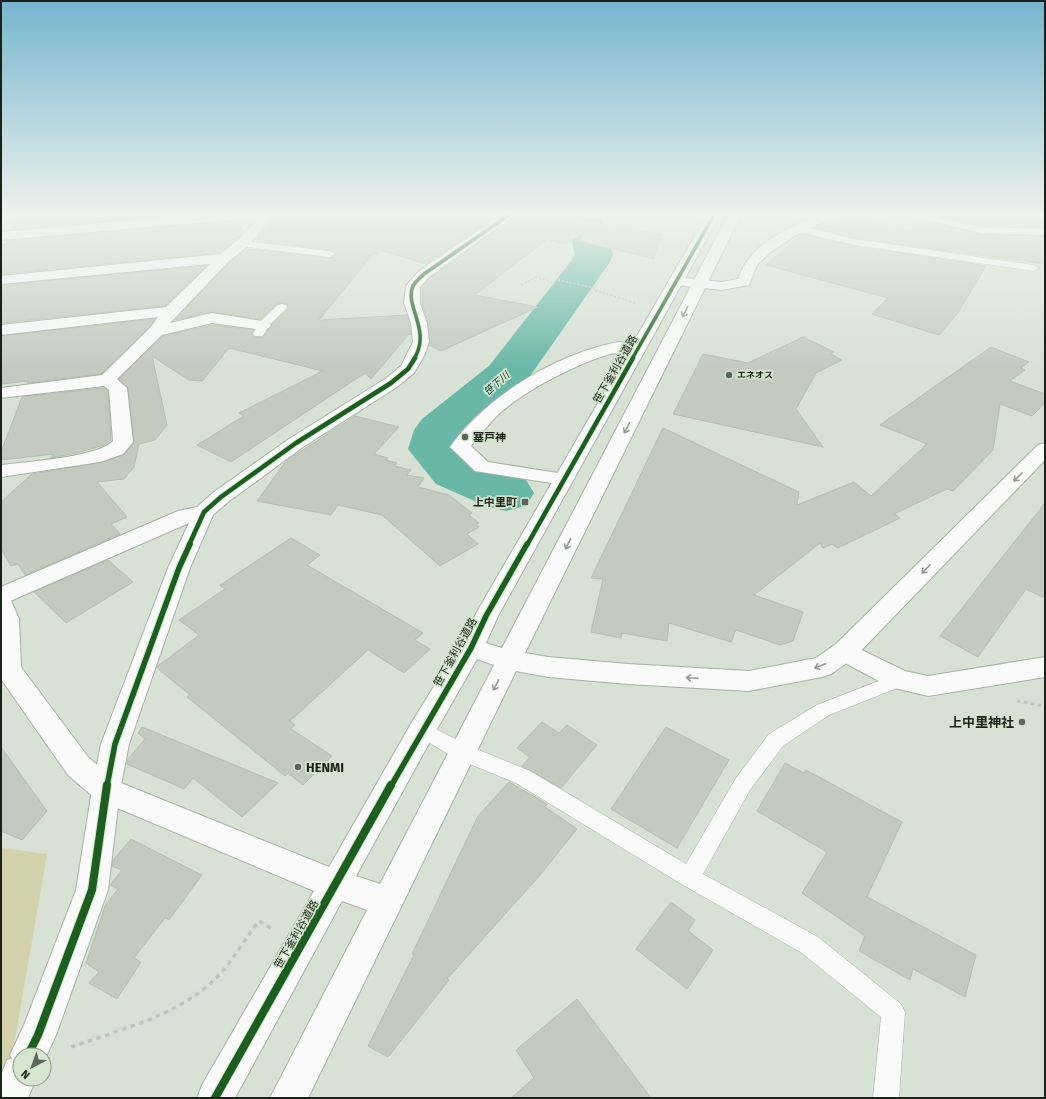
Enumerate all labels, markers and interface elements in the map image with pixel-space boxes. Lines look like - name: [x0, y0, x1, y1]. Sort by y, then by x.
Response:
- one-way arrow: [681, 306, 688, 318]
- street label: 笹下釜利谷道路: [591, 333, 640, 406]
- water label: 笹下川: [482, 369, 513, 398]
- marker: エネオス: [724, 370, 734, 380]
- place label: エネオス: [737, 370, 773, 380]
- one-way arrow: [622, 422, 630, 434]
- place label: 塞戸神: [473, 431, 506, 444]
- marker: 塞戸神: [460, 432, 470, 442]
- one-way arrow: [1013, 472, 1022, 482]
- place label: 上中里町: [473, 496, 517, 509]
- marker: 上中里町: [520, 497, 530, 507]
- one-way arrow: [564, 538, 571, 550]
- one-way arrow: [921, 564, 931, 574]
- street label: 笹下釜利谷道路: [431, 615, 480, 689]
- one-way arrow: [815, 662, 827, 670]
- one-way arrow: [686, 674, 699, 682]
- one-way arrow: [492, 679, 499, 691]
- place label: 上中里神社: [949, 715, 1014, 730]
- marker: 上中里神社: [1017, 717, 1027, 727]
- place label: HENMI: [306, 760, 344, 775]
- marker: HENMI: [293, 762, 303, 772]
- street label: 笹下釜利谷道路: [272, 898, 321, 971]
- north arrow: [12, 1047, 52, 1087]
- text: N: [19, 1067, 33, 1081]

